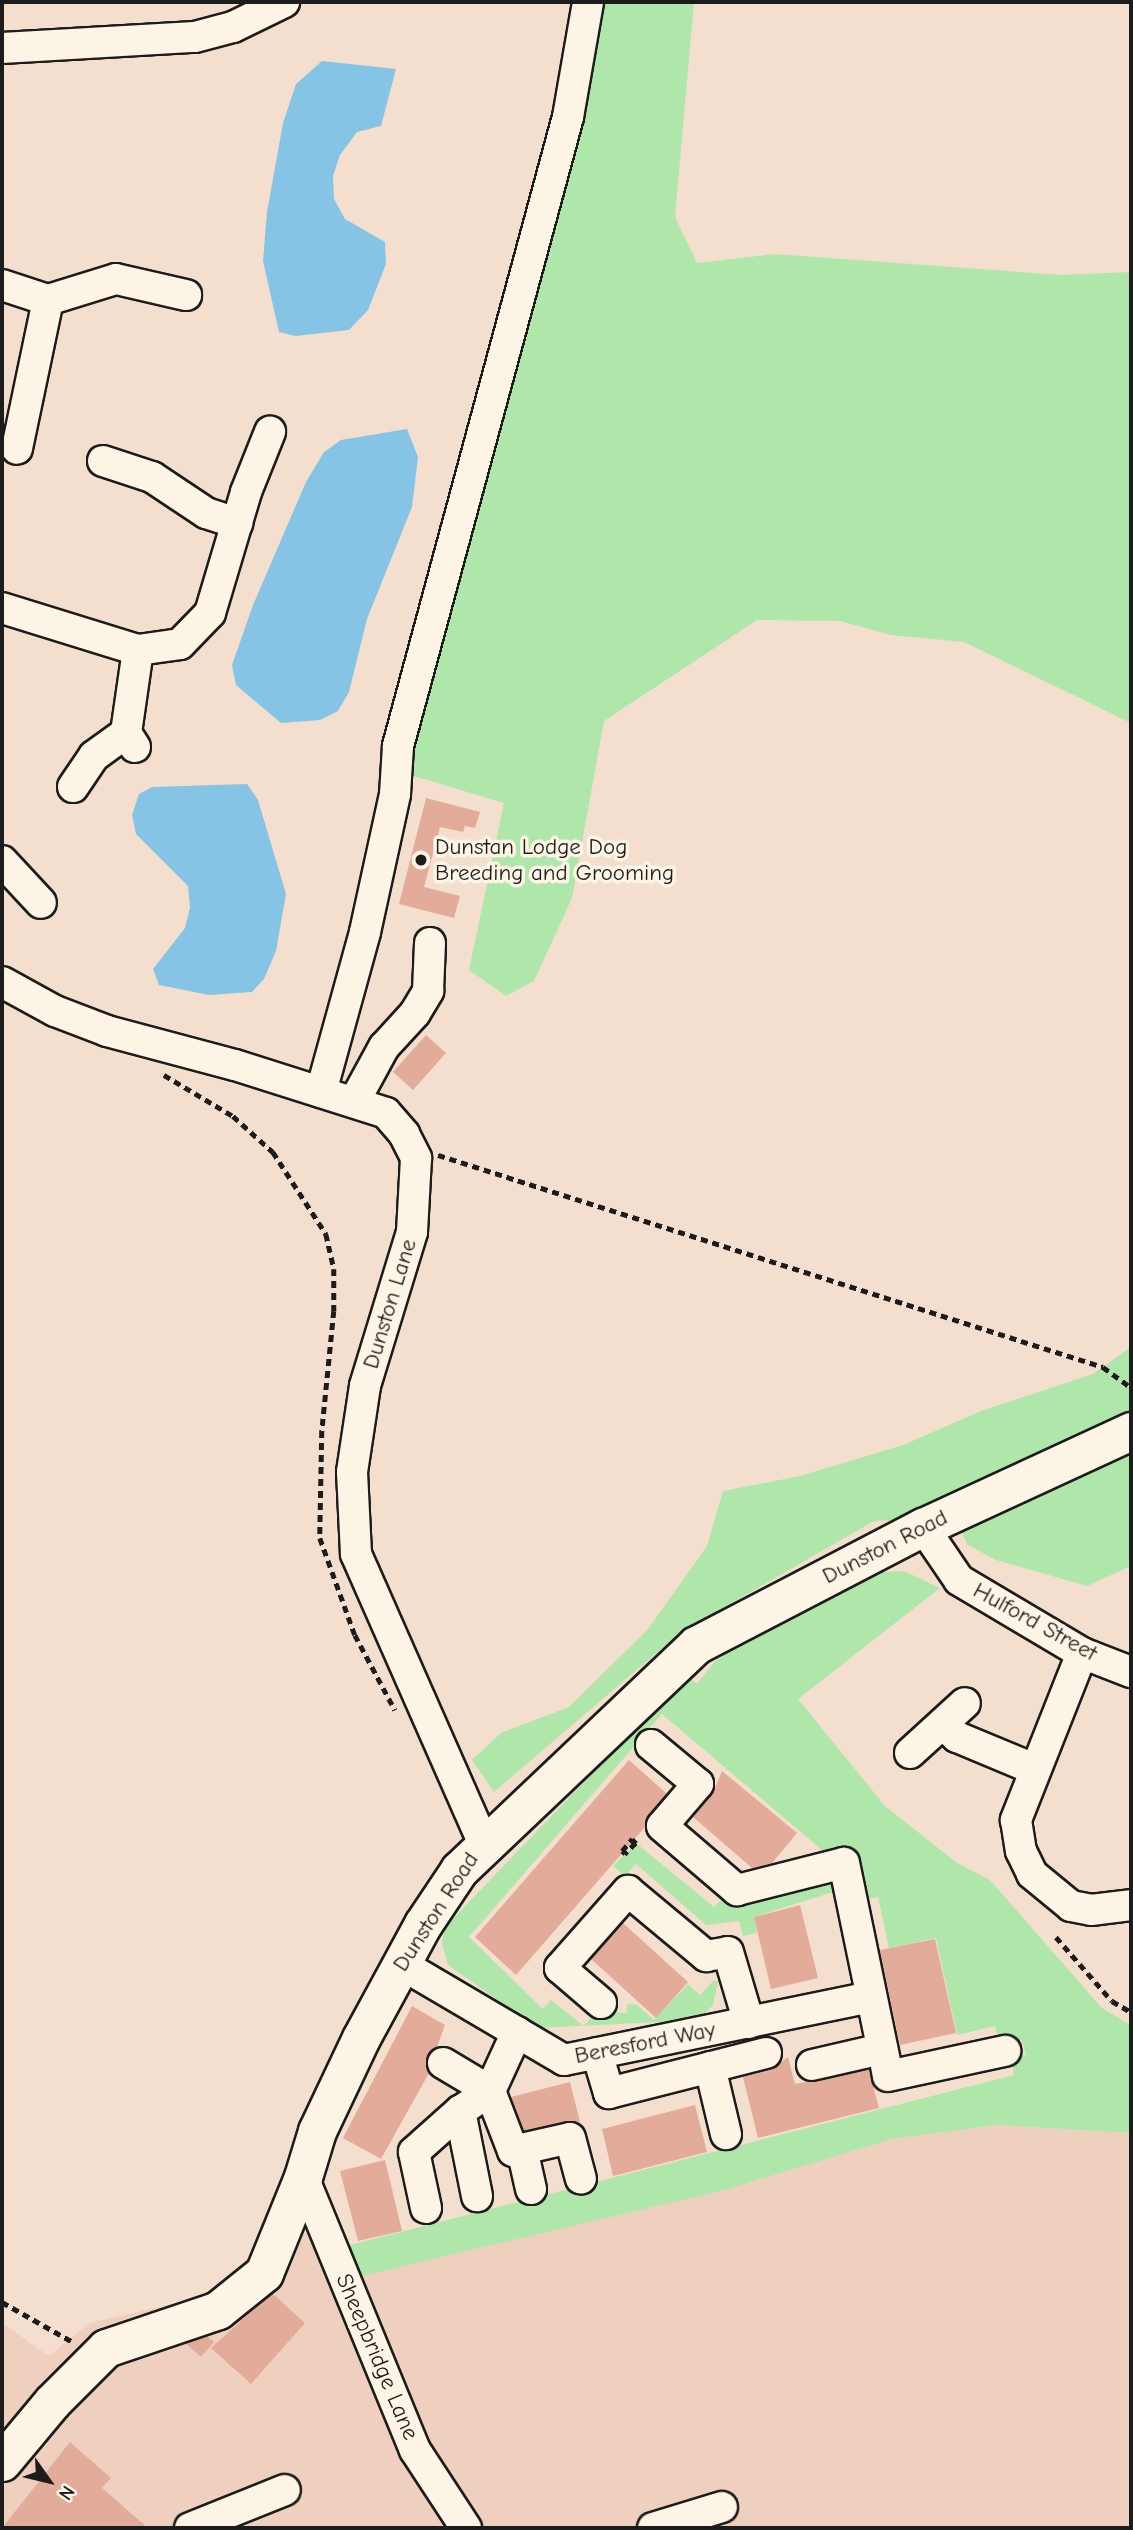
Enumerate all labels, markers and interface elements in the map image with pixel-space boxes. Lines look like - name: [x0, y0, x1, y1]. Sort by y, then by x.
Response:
- place label: Dunstan Lodge Dog Breeding and Grooming: [435, 833, 674, 887]
- marker: Dunstan Lodge Dog Breeding and Grooming: [413, 852, 429, 868]
- street label: Dunston Lane: [357, 1236, 423, 1372]
- street label: Dunston Road: [818, 1504, 952, 1590]
- street label: Hulford Street: [968, 1577, 1102, 1667]
- street label: Dunston Road: [387, 1847, 485, 1977]
- street label: Beresford Way: [572, 2016, 718, 2070]
- street label: Sheepbridge Lane: [330, 2270, 424, 2444]
- north arrow: [14, 2446, 84, 2516]
- text: N: [54, 2481, 79, 2504]

